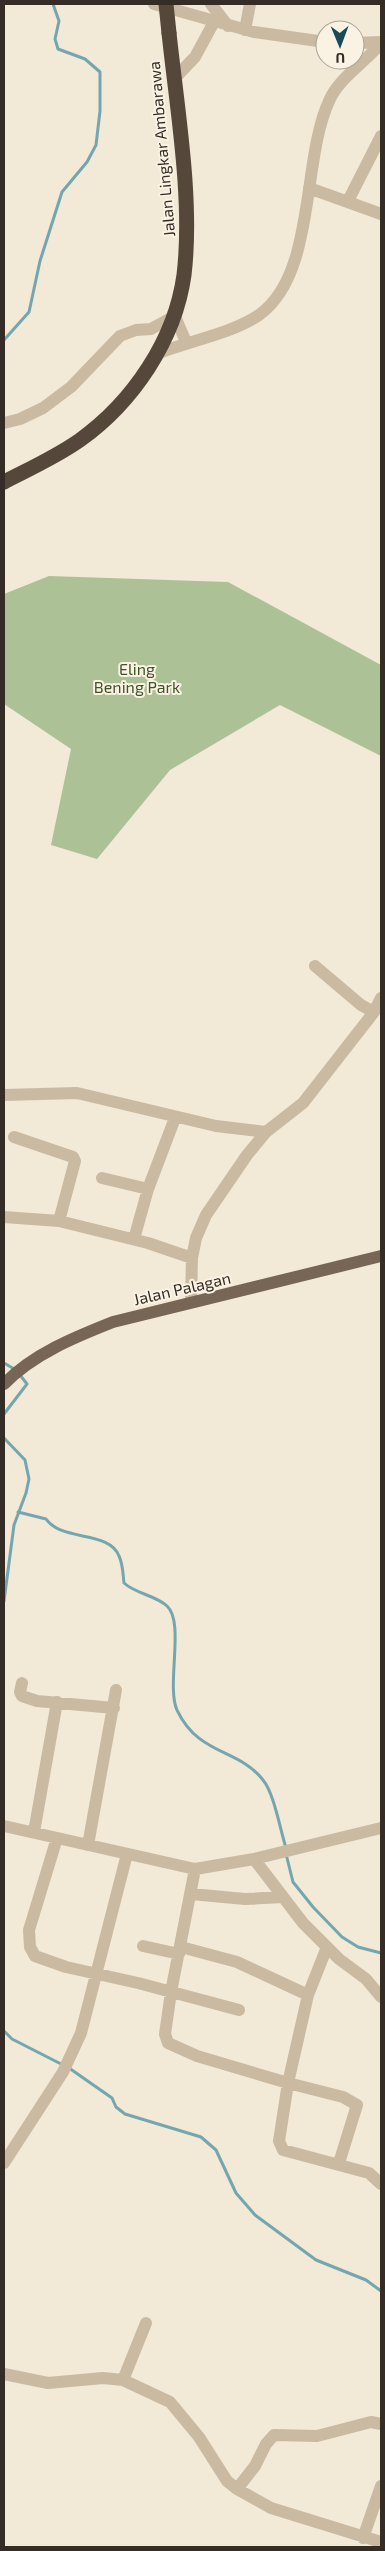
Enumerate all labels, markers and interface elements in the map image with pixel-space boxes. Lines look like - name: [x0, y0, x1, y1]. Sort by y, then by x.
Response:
- north arrow: [315, 20, 365, 70]
- text: U: [335, 50, 345, 67]
- street label: Jalan Lingkar Ambarawa: [144, 60, 178, 238]
- park label: Eling Bening Park: [94, 659, 180, 696]
- street label: Jalan Palagan: [132, 1268, 232, 1308]

